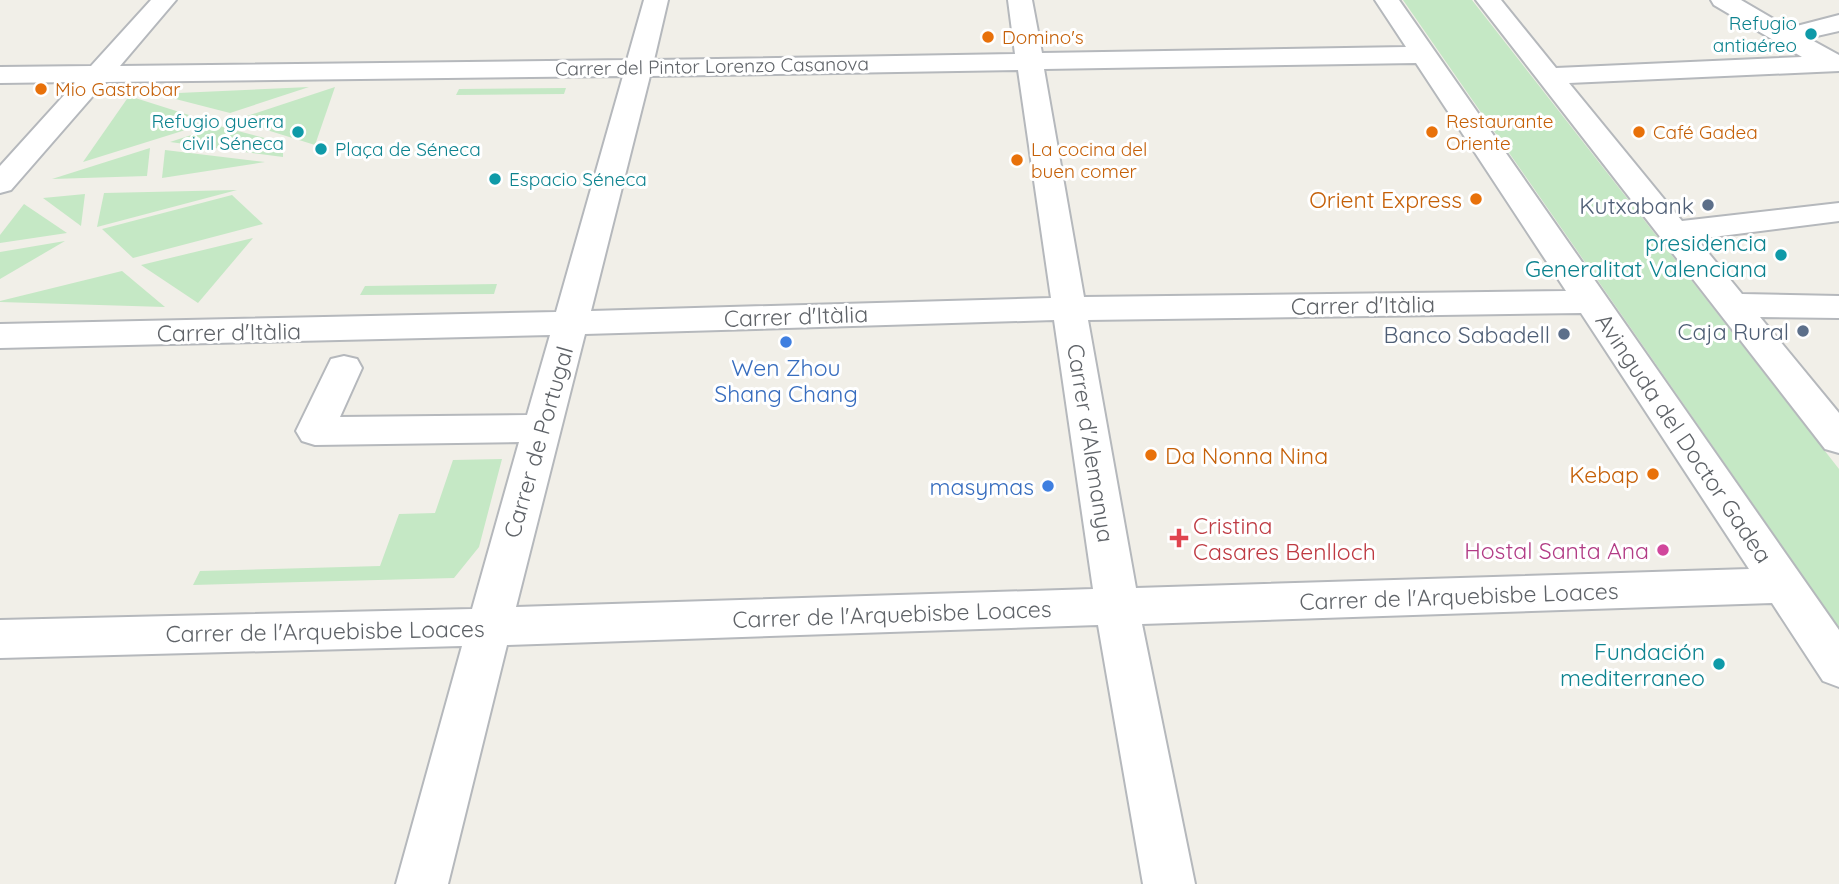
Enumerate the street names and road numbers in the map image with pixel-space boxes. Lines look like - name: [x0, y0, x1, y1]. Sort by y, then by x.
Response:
- street label: Carrer del Pintor Lorenzo Casanova: [555, 51, 869, 81]
- street label: Carrer d'Itàlia: [1291, 289, 1435, 321]
- street label: Carrer d'Itàlia: [723, 299, 869, 333]
- street label: Avinguda del Doctor Gadea: [1590, 308, 1778, 568]
- street label: Carrer d'Itàlia: [157, 316, 301, 348]
- street label: Carrer d'Alemanya: [1061, 342, 1121, 544]
- street label: Carrer de Portugal: [497, 343, 579, 541]
- street label: Carrer de l'Arquebisbe Loaces: [1299, 576, 1619, 616]
- street label: Carrer de l'Arquebisbe Loaces: [732, 594, 1052, 634]
- street label: Carrer de l'Arquebisbe Loaces: [165, 614, 485, 648]

